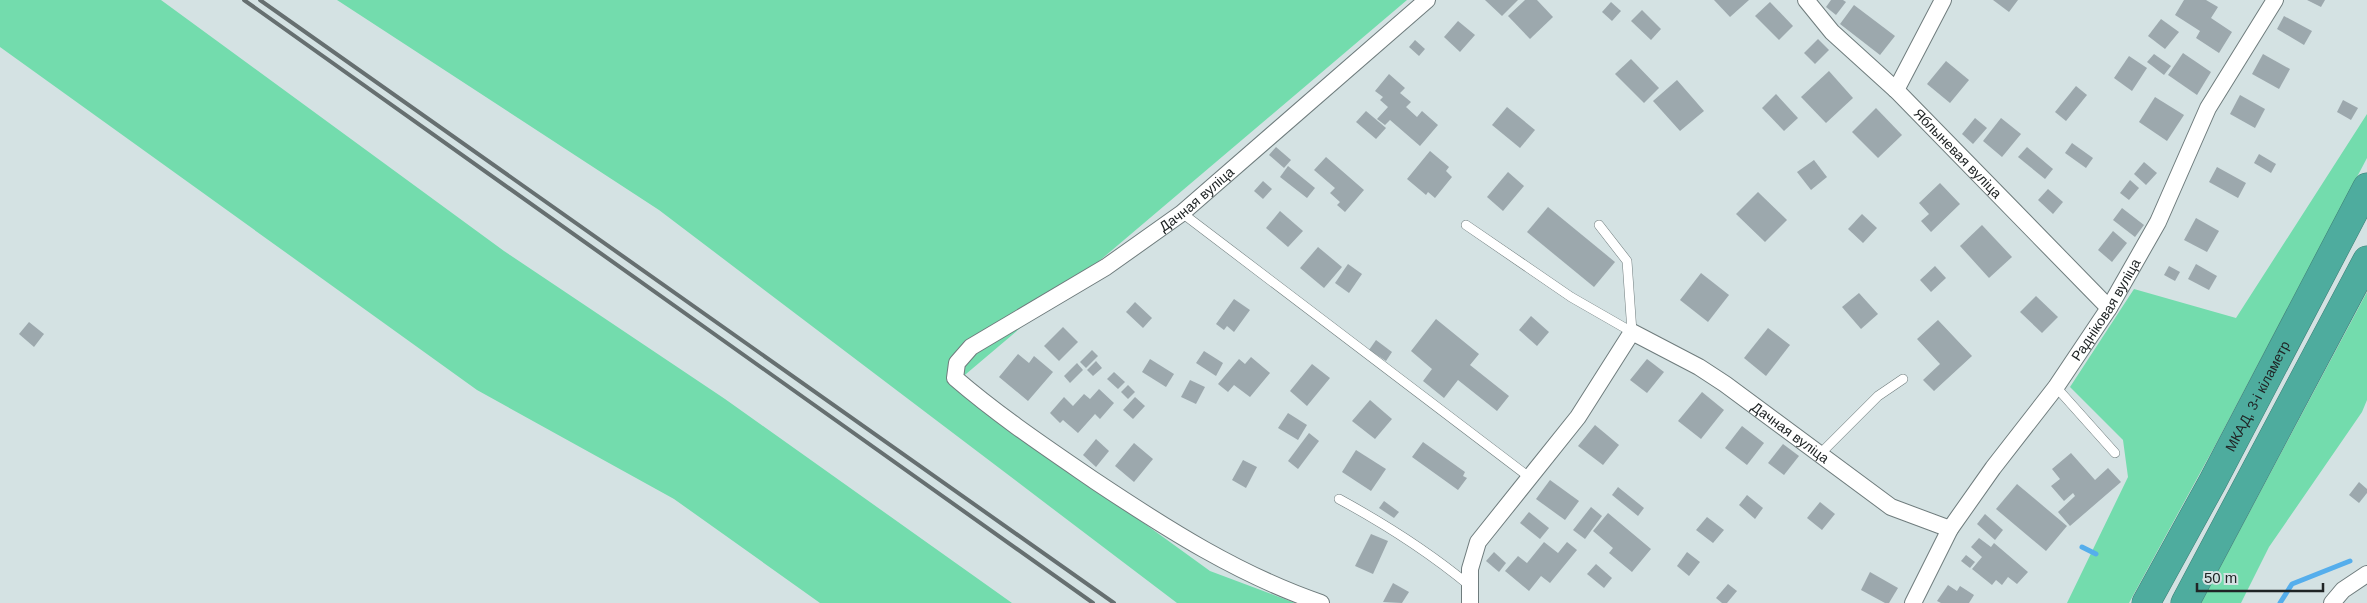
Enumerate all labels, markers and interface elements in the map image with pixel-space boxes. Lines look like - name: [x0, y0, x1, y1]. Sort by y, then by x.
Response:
- street label: Яблыневая вуліца: [1911, 105, 2005, 201]
- street label: Дачная вуліца: [1156, 163, 1237, 235]
- street label: Радніковая вуліца: [2068, 256, 2144, 364]
- street label: МКАД, 3-і кіламетр: [2222, 338, 2293, 454]
- street label: Дачная вуліца: [1749, 399, 1832, 466]
- scale bar: [2197, 560, 2323, 592]
- text: 50 m: [2204, 569, 2237, 586]

